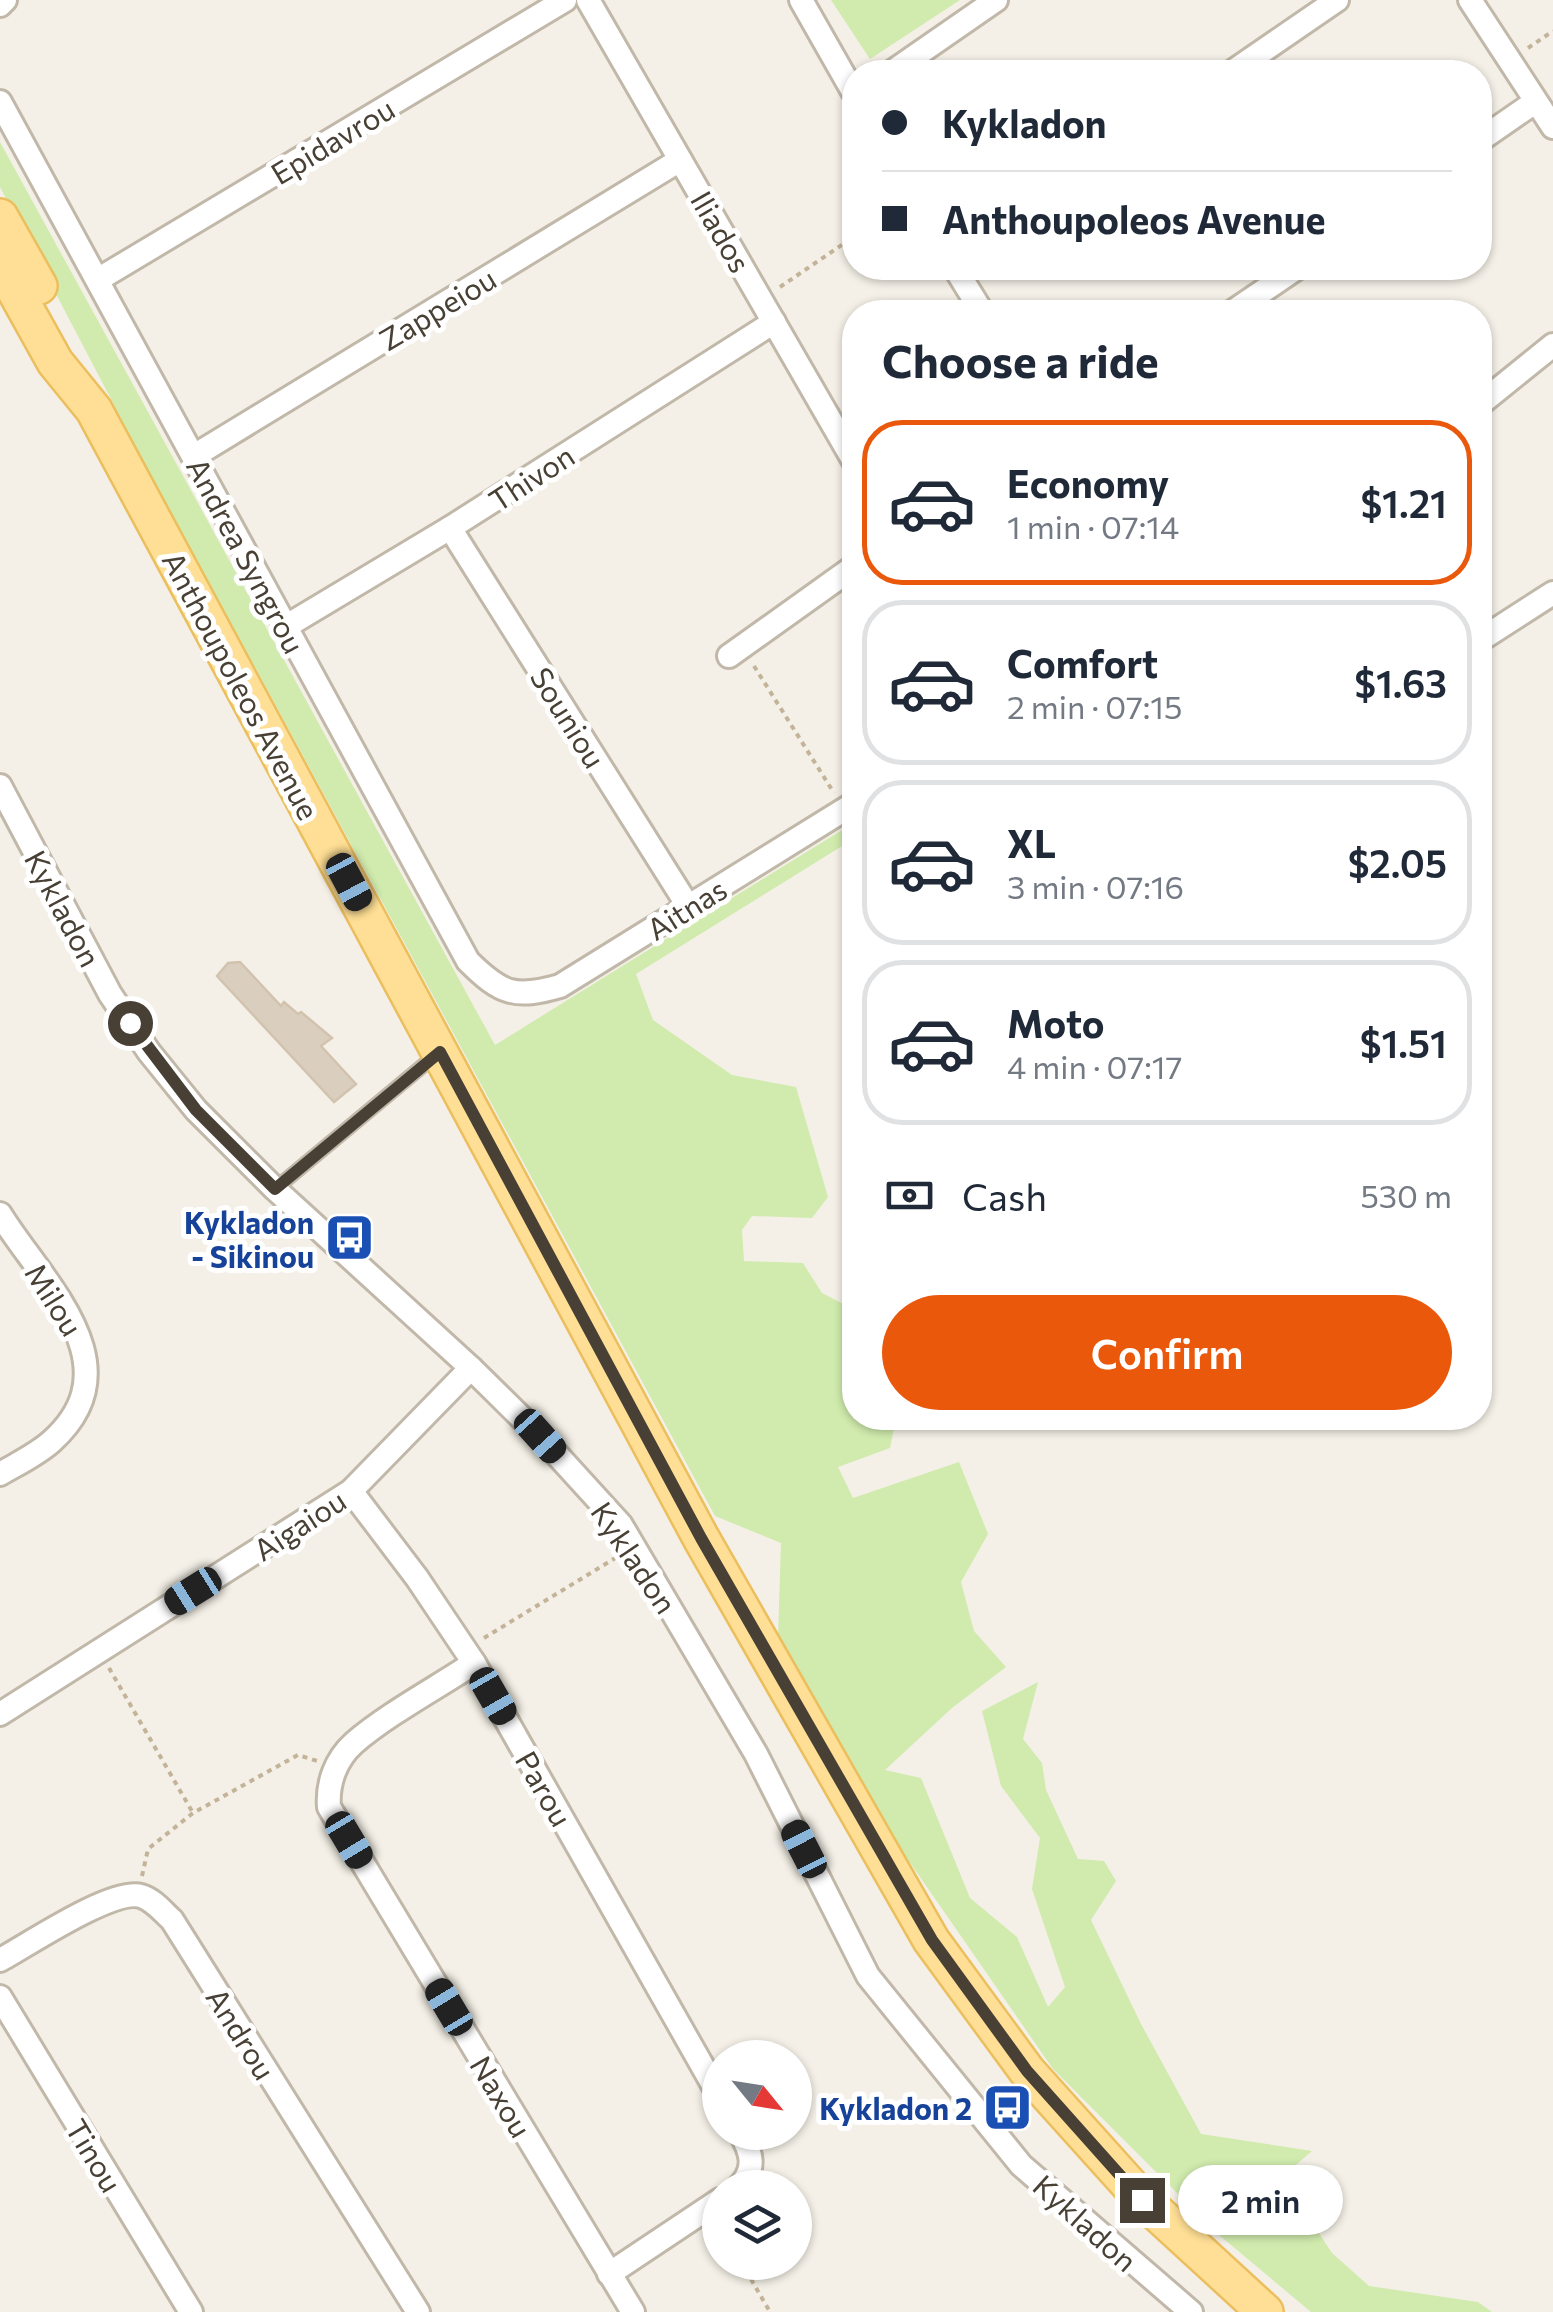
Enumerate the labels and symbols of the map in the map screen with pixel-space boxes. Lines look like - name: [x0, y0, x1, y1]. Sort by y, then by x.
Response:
- street label: Epidavrou: [264, 89, 400, 191]
- street label: Iliados: [684, 184, 760, 278]
- street label: Zappeiou: [372, 259, 502, 357]
- street label: Thivon: [481, 436, 581, 518]
- street label: Andrea Syngrou: [180, 451, 314, 659]
- street label: Anthoupoleos Avenue: [156, 545, 328, 825]
- street label: Souniou: [524, 660, 614, 774]
- street label: Kykladon: [18, 843, 110, 973]
- car: [322, 848, 376, 916]
- street label: Aitnas: [639, 869, 733, 947]
- route start: [108, 1001, 153, 1046]
- place label: Kykladon - Sikinou: [184, 1203, 314, 1274]
- bus stop icon: Kykladon - Sikinou: [323, 1212, 375, 1264]
- street label: Milou: [18, 1256, 92, 1342]
- car: [509, 1404, 571, 1468]
- street label: Aigaiou: [246, 1481, 352, 1567]
- street label: Kykladon: [584, 1494, 686, 1620]
- car: [160, 1562, 226, 1620]
- car: [465, 1663, 521, 1729]
- street label: Parou: [509, 1744, 581, 1832]
- car: [321, 1807, 377, 1873]
- car: [777, 1815, 831, 1883]
- car: [421, 1974, 477, 2040]
- street label: Androu: [199, 1980, 285, 2086]
- north arrow: [702, 2040, 812, 2150]
- street label: Naxou: [463, 2049, 541, 2143]
- bus stop icon: Kykladon 2: [981, 2081, 1033, 2133]
- place label: Kykladon 2: [819, 2089, 972, 2126]
- street label: Tinou: [59, 2112, 131, 2198]
- callout: 2 min: [1177, 2165, 1342, 2235]
- street label: Kykladon: [1027, 2166, 1145, 2278]
- route end: [1120, 2178, 1165, 2223]

